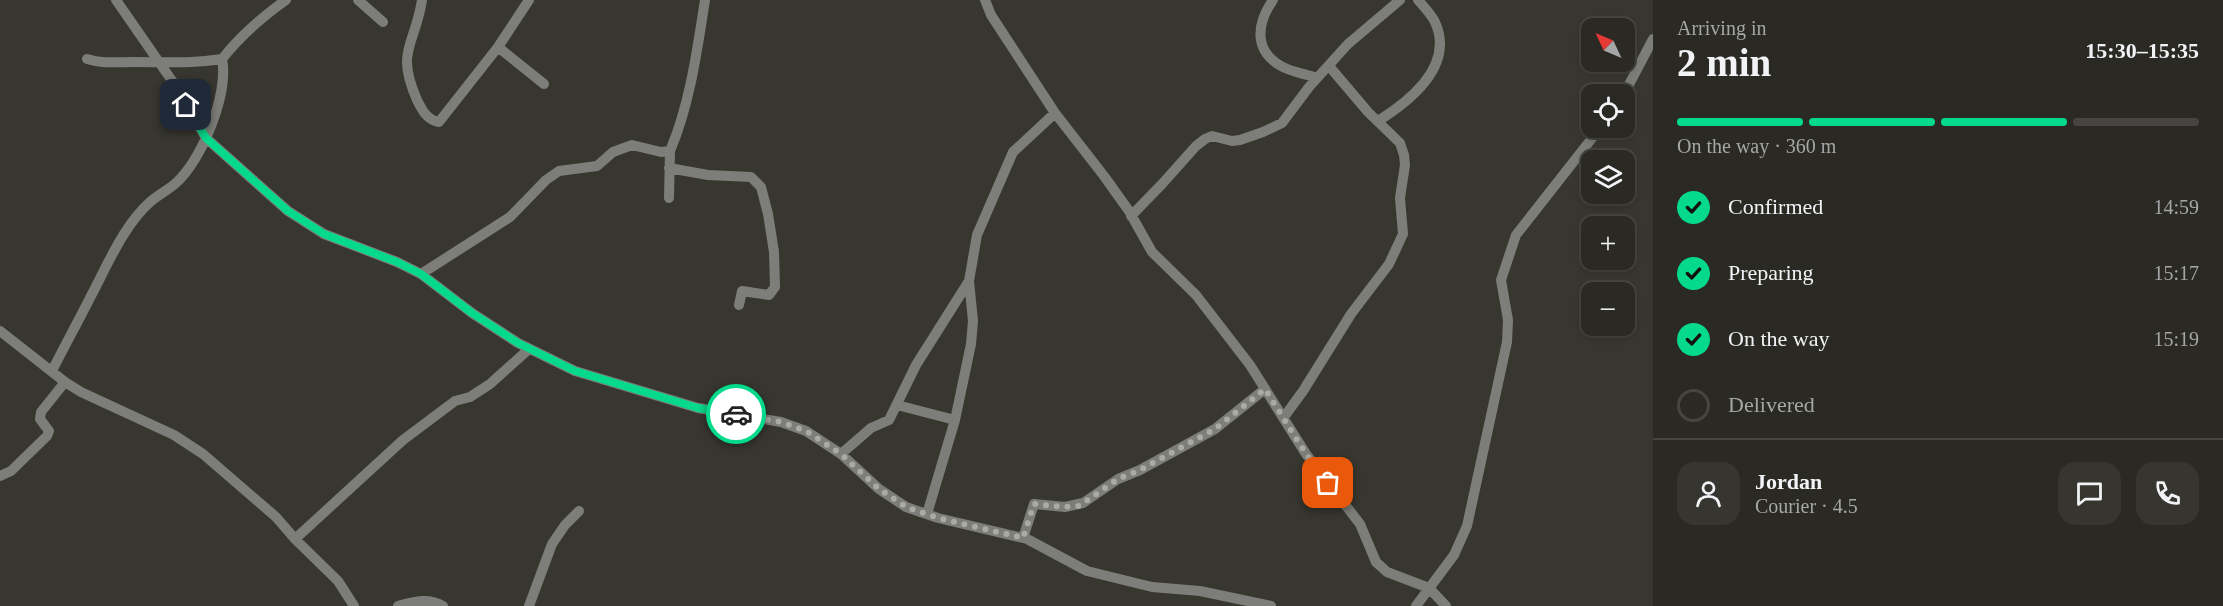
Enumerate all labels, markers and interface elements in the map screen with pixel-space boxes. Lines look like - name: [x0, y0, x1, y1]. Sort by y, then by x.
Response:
- text: Arriving in: [1677, 17, 1766, 39]
- north arrow: [1581, 18, 1635, 72]
- map controls: [1581, 18, 1635, 336]
- text: 15:30–15:35: [2085, 38, 2199, 63]
- text: 2 min: [1677, 41, 1771, 84]
- pin: [160, 79, 211, 130]
- button: locate: [1581, 84, 1635, 138]
- icon: home: [169, 88, 202, 121]
- text: On the way · 360 m: [1677, 135, 1836, 157]
- button: layers: [1581, 150, 1635, 204]
- icon: check: [1677, 191, 1710, 224]
- text: Confirmed: [1728, 194, 1823, 219]
- text: 14:59: [2153, 196, 2199, 218]
- button: +: [1581, 216, 1635, 270]
- icon: check: [1677, 257, 1710, 290]
- text: Preparing: [1728, 260, 1814, 285]
- text: 15:17: [2153, 262, 2199, 284]
- button: −: [1581, 282, 1635, 336]
- icon: check: [1677, 323, 1710, 356]
- text: On the way: [1728, 326, 1829, 351]
- text: 15:19: [2153, 328, 2199, 350]
- courier: [706, 384, 766, 444]
- text: Delivered: [1728, 392, 1815, 417]
- icon: car: [720, 398, 753, 431]
- pin: [1302, 457, 1353, 508]
- button: person: [1677, 462, 1740, 525]
- button: chat: [2058, 462, 2121, 525]
- button: phone: [2136, 462, 2199, 525]
- icon: bag: [1311, 466, 1344, 499]
- text: Jordan: [1755, 469, 1822, 494]
- text: Courier · 4.5: [1755, 495, 1858, 517]

